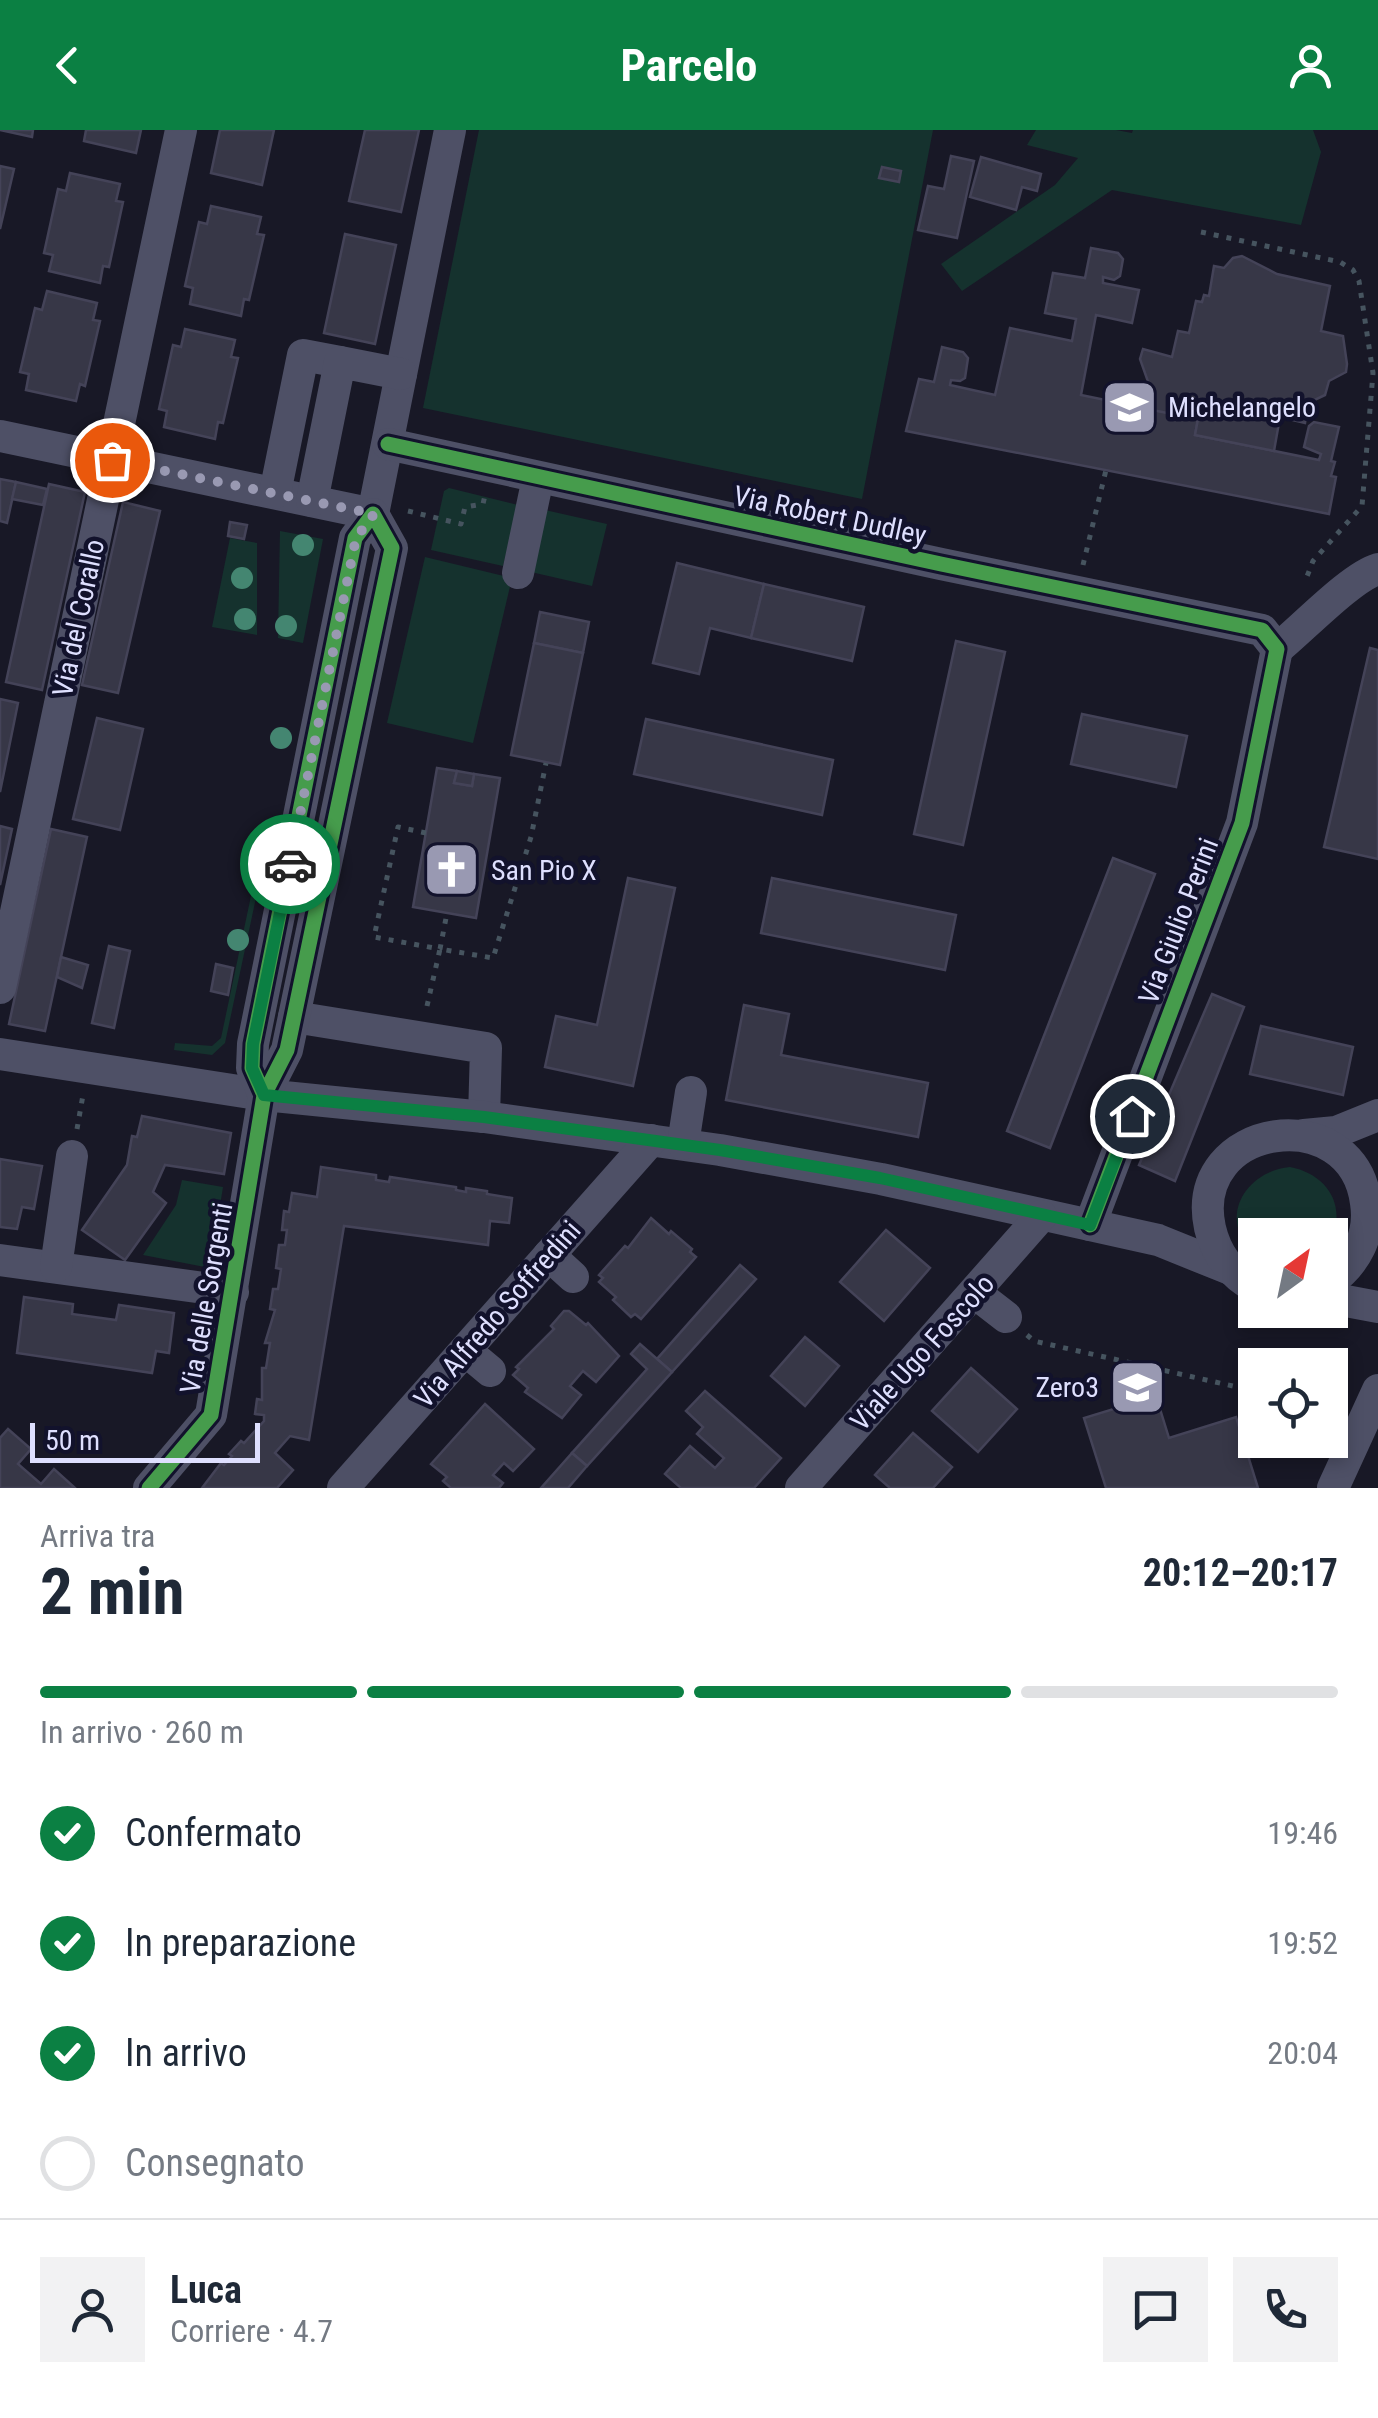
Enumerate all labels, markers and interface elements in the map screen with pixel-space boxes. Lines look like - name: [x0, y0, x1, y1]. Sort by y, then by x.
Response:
- icon: back: [40, 38, 95, 93]
- icon: person: [1283, 38, 1338, 93]
- text: Parcelo: [621, 39, 757, 92]
- school or university icon: Michelangelo: [1099, 377, 1159, 437]
- place label: Michelangelo: [1168, 391, 1316, 424]
- pin: [70, 418, 155, 503]
- icon: bag: [85, 433, 140, 488]
- street label: Via Robert Dudley: [731, 479, 930, 552]
- street label: Via del Corallo: [46, 536, 111, 700]
- courier: [240, 814, 340, 914]
- street label: Via Giulio Perini: [1132, 833, 1225, 1009]
- icon: car: [263, 837, 318, 892]
- church icon: San Pio X: [422, 840, 482, 900]
- place label: San Pio X: [491, 854, 597, 887]
- pin: [1090, 1074, 1175, 1159]
- icon: home: [1105, 1089, 1160, 1144]
- street label: Via delle Sorgenti: [173, 1200, 240, 1396]
- street label: Via Alfredo Soffredini: [407, 1214, 588, 1415]
- north arrow: [1238, 1218, 1348, 1328]
- map controls: [1238, 1218, 1348, 1458]
- street label: Viale Ugo Foscolo: [844, 1267, 1001, 1437]
- button: locate: [1238, 1348, 1348, 1458]
- school or university icon: Zero3: [1108, 1357, 1168, 1417]
- place label: Zero3: [1035, 1371, 1099, 1404]
- scale bar: [30, 1418, 260, 1462]
- text: 50 m: [45, 1424, 100, 1457]
- text: Arriva tra: [40, 1517, 155, 1555]
- text: 20:12–20:17: [1143, 1551, 1338, 1595]
- text: 2 min: [40, 1554, 184, 1630]
- text: In arrivo · 260 m: [40, 1713, 244, 1751]
- icon: check: [40, 1806, 95, 1861]
- text: Confermato: [125, 1811, 302, 1855]
- text: 19:46: [1267, 1814, 1338, 1852]
- icon: check: [40, 1916, 95, 1971]
- text: In preparazione: [125, 1921, 356, 1965]
- text: 19:52: [1267, 1924, 1338, 1962]
- icon: check: [40, 2026, 95, 2081]
- text: In arrivo: [125, 2031, 247, 2075]
- text: 20:04: [1267, 2034, 1338, 2072]
- text: Consegnato: [125, 2141, 304, 2185]
- button: person: [40, 2257, 145, 2362]
- button: chat: [1103, 2257, 1208, 2362]
- button: phone: [1233, 2257, 1338, 2362]
- text: Luca: [170, 2268, 242, 2312]
- text: Corriere · 4.7: [170, 2312, 333, 2350]

